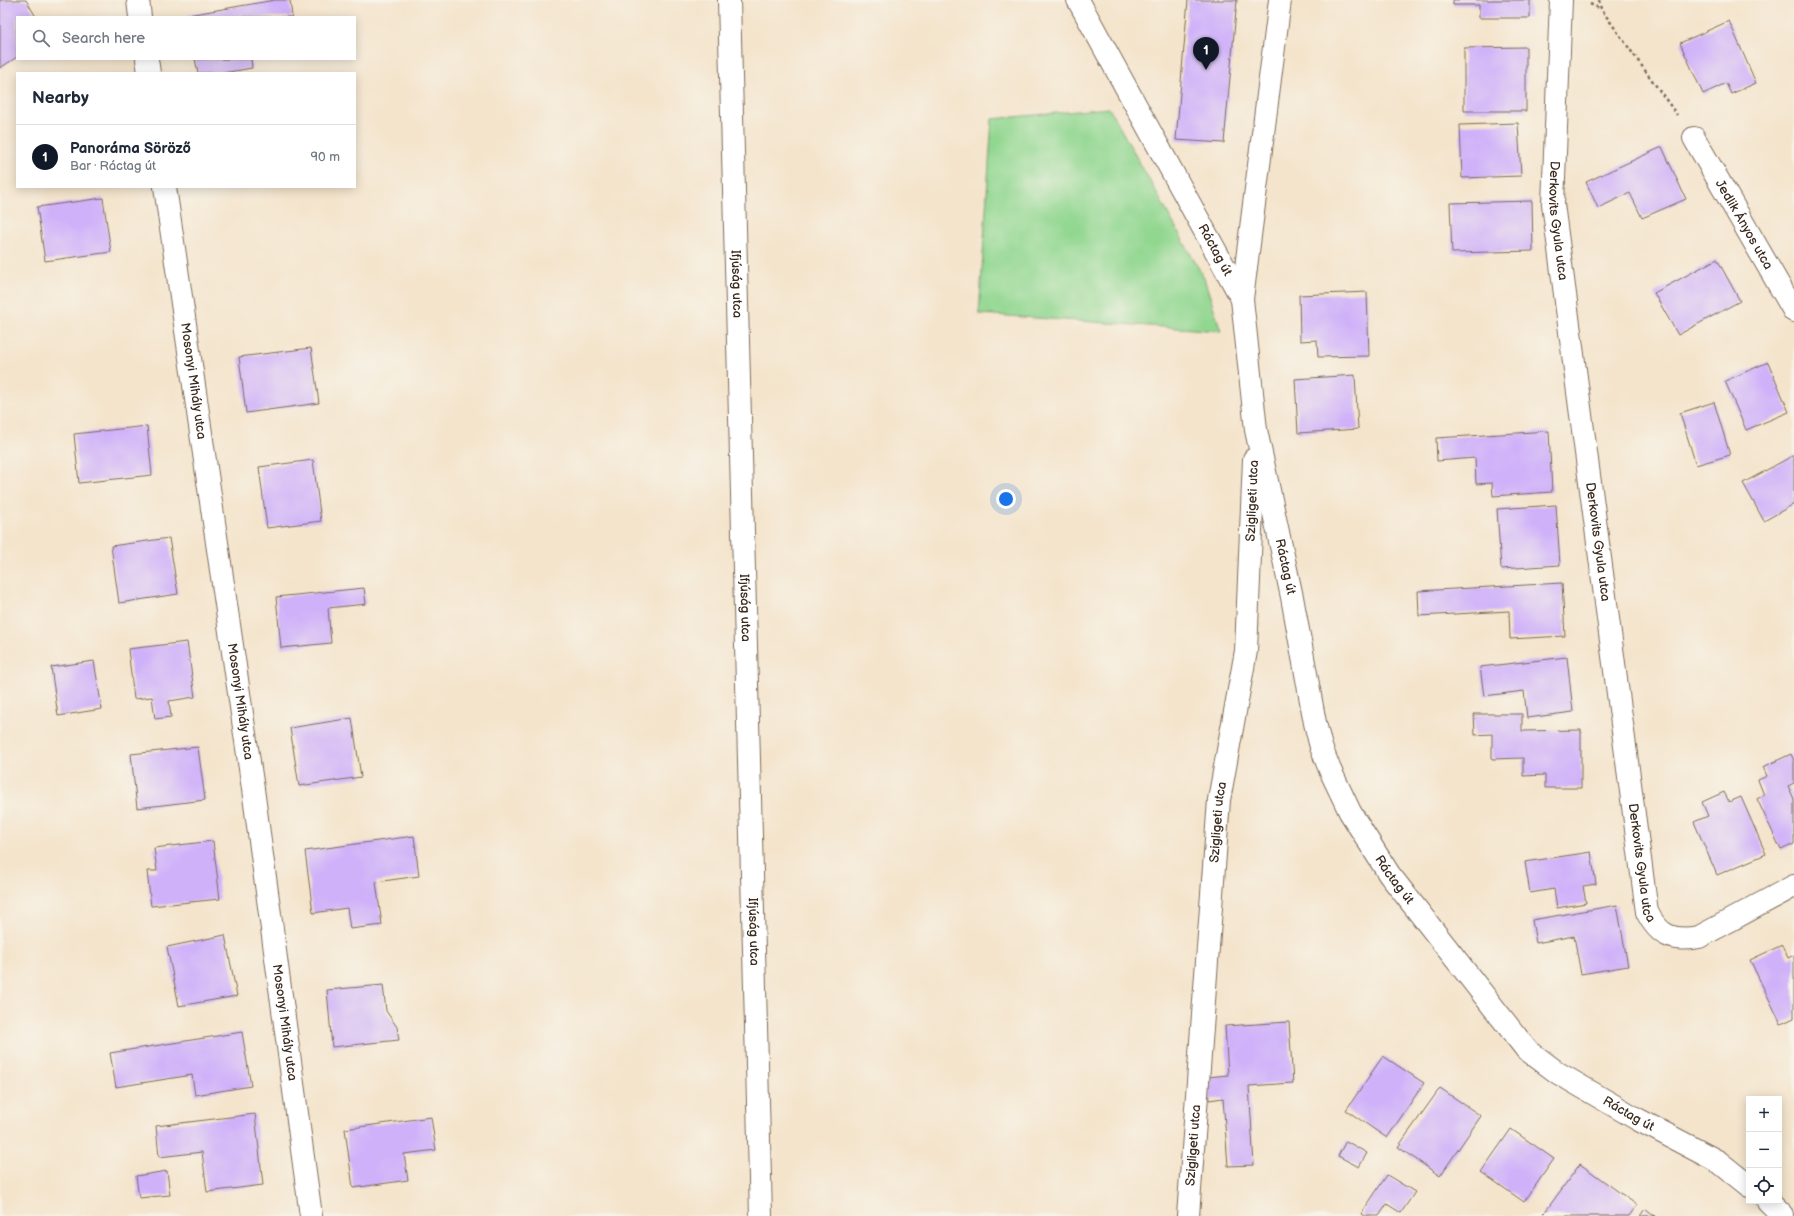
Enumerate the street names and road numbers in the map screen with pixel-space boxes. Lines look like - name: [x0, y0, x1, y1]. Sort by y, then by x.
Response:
- street label: Derkovits Gyula utca: [1545, 161, 1571, 281]
- street label: Jedlik Ányos utca: [1712, 177, 1776, 272]
- street label: Ráctag út: [1194, 221, 1236, 279]
- street label: Ifjúság utca: [728, 250, 745, 318]
- street label: Mosonyi Mihály utca: [177, 322, 210, 440]
- street label: Szigligeti utca: [1243, 460, 1262, 542]
- street label: Derkovits Gyula utca: [1582, 481, 1614, 602]
- street label: Ráctag út: [1272, 537, 1299, 596]
- street label: Ifjúság utca: [736, 574, 754, 642]
- street label: Mosonyi Mihály utca: [224, 642, 257, 761]
- street label: Szigligeti utca: [1206, 780, 1230, 863]
- street label: Derkovits Gyula utca: [1625, 803, 1659, 926]
- street label: Ráctag út: [1371, 852, 1418, 907]
- street label: Ifjúság utca: [745, 897, 762, 966]
- street label: Mosonyi Mihály utca: [269, 963, 301, 1082]
- street label: Ráctag út: [1600, 1093, 1657, 1135]
- street label: Szigligeti utca: [1182, 1104, 1204, 1186]

